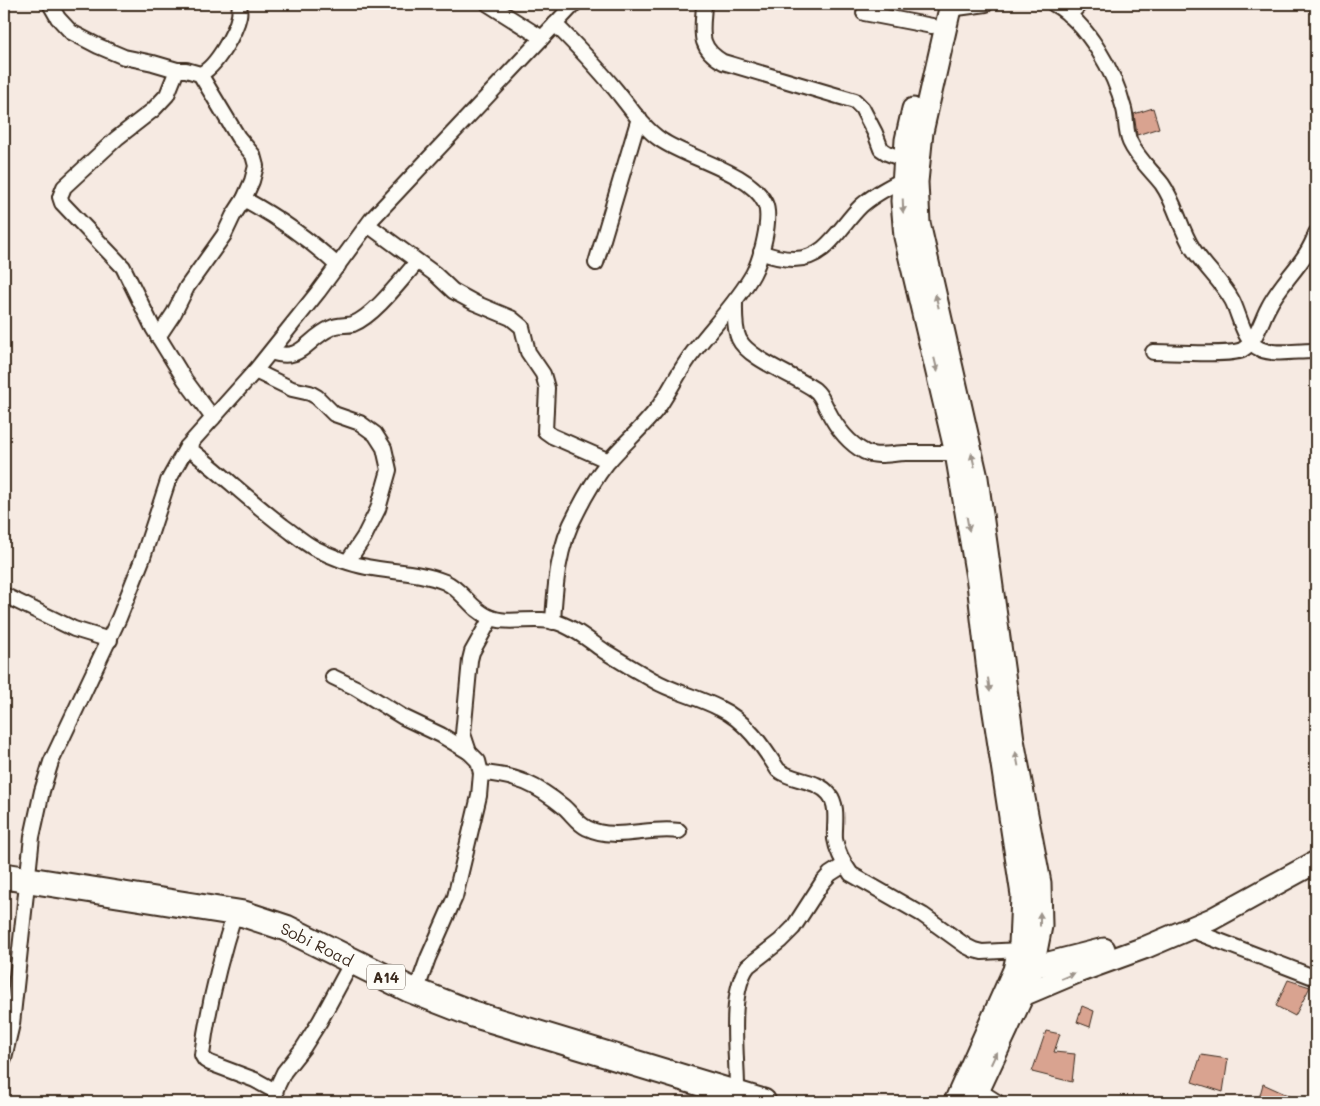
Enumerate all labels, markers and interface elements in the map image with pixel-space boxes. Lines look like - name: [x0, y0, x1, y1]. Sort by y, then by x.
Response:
- one-way arrow: [899, 199, 907, 215]
- one-way arrow: [933, 294, 941, 309]
- one-way arrow: [932, 358, 940, 373]
- one-way arrow: [969, 452, 977, 467]
- one-way arrow: [965, 517, 973, 533]
- one-way arrow: [986, 678, 994, 694]
- one-way arrow: [1012, 750, 1020, 766]
- one-way arrow: [1036, 911, 1044, 927]
- street label: Sobi Road: [278, 917, 357, 970]
- road number: A14: [367, 964, 405, 990]
- one-way arrow: [1061, 971, 1075, 979]
- one-way arrow: [990, 1051, 998, 1065]

